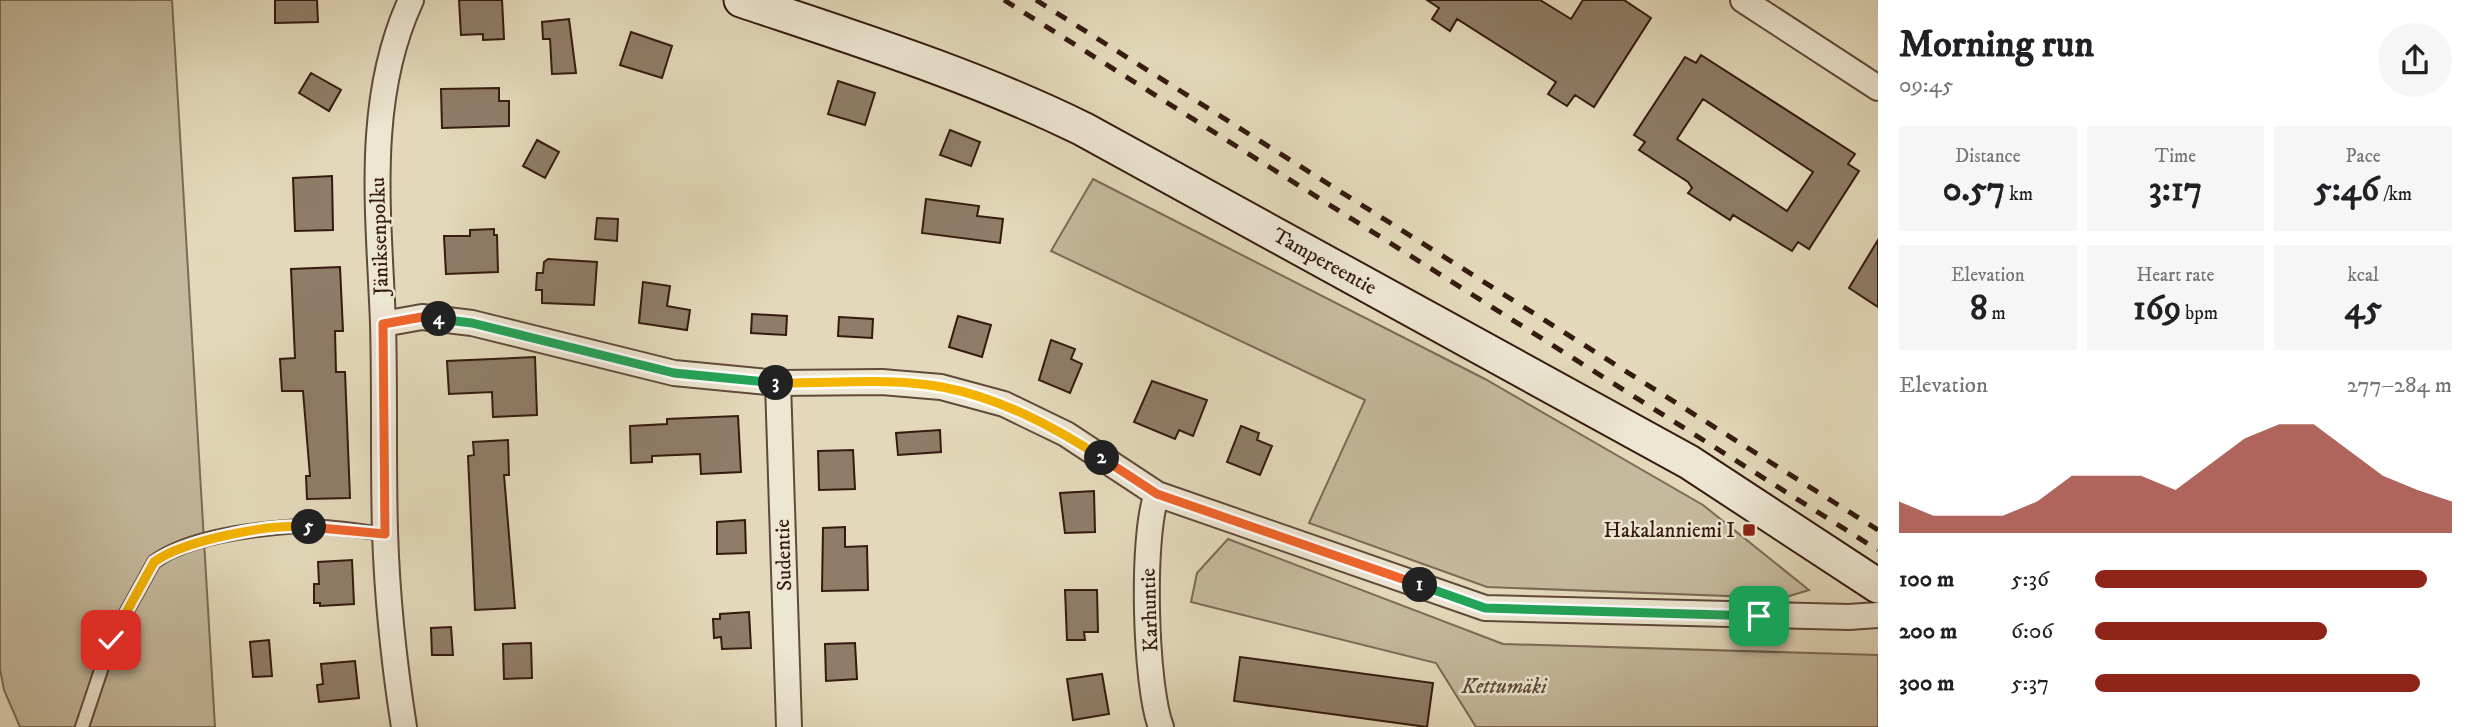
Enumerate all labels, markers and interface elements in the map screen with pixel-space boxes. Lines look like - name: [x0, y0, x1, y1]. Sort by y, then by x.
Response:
- text: Morning run: [1899, 21, 2094, 69]
- button: share: [2378, 23, 2452, 97]
- text: 09:45: [1899, 71, 1953, 100]
- text: Distance: [1955, 145, 2021, 168]
- text: Time: [2155, 145, 2196, 168]
- text: Pace: [2346, 145, 2381, 168]
- text: 0.57: [1943, 168, 2005, 212]
- text: 3:17: [2149, 168, 2202, 212]
- text: 5:46: [2314, 168, 2379, 212]
- street label: Jäniksenpolku: [365, 177, 395, 297]
- text: km: [2005, 183, 2033, 206]
- text: /km: [2379, 183, 2412, 206]
- street label: Tampereentie: [1268, 223, 1381, 301]
- text: Elevation: [1951, 264, 2025, 287]
- text: Heart rate: [2137, 264, 2214, 287]
- text: kcal: [2348, 264, 2379, 287]
- text: 8: [1970, 287, 1987, 331]
- text: 169: [2133, 287, 2181, 331]
- text: 45: [2345, 287, 2382, 331]
- pin: 4: [422, 302, 457, 336]
- text: m: [1987, 302, 2006, 325]
- text: bpm: [2181, 302, 2218, 325]
- text: 4: [433, 307, 444, 330]
- pin: 3: [758, 366, 794, 400]
- text: 3: [772, 371, 779, 394]
- text: Elevation: [1899, 371, 1988, 400]
- text: 277–284 m: [2347, 371, 2452, 400]
- pin: 2: [1084, 440, 1120, 476]
- text: 2: [1097, 446, 1106, 469]
- pin: 5: [292, 510, 326, 544]
- text: 5: [304, 515, 313, 538]
- street label: Sudentie: [770, 518, 798, 591]
- place label: Hakalanniemi I: [1603, 518, 1735, 544]
- marker: Hakalanniemi I: [1741, 522, 1757, 538]
- text: 100 m: [1899, 565, 1954, 594]
- text: 5:36: [2011, 565, 2049, 594]
- street label: Karhuntie: [1136, 567, 1164, 652]
- pin: 1: [1402, 568, 1438, 602]
- text: 1: [1416, 573, 1423, 596]
- pin: [1729, 586, 1789, 646]
- icon: arrive: [1740, 597, 1778, 635]
- pin: [81, 610, 141, 670]
- text: 200 m: [1899, 617, 1957, 646]
- text: 6:06: [2011, 617, 2053, 646]
- icon: check: [92, 621, 130, 659]
- text: 300 m: [1899, 669, 1955, 698]
- text: 5:37: [2011, 669, 2049, 698]
- park label: Kettumäki: [1460, 674, 1548, 700]

